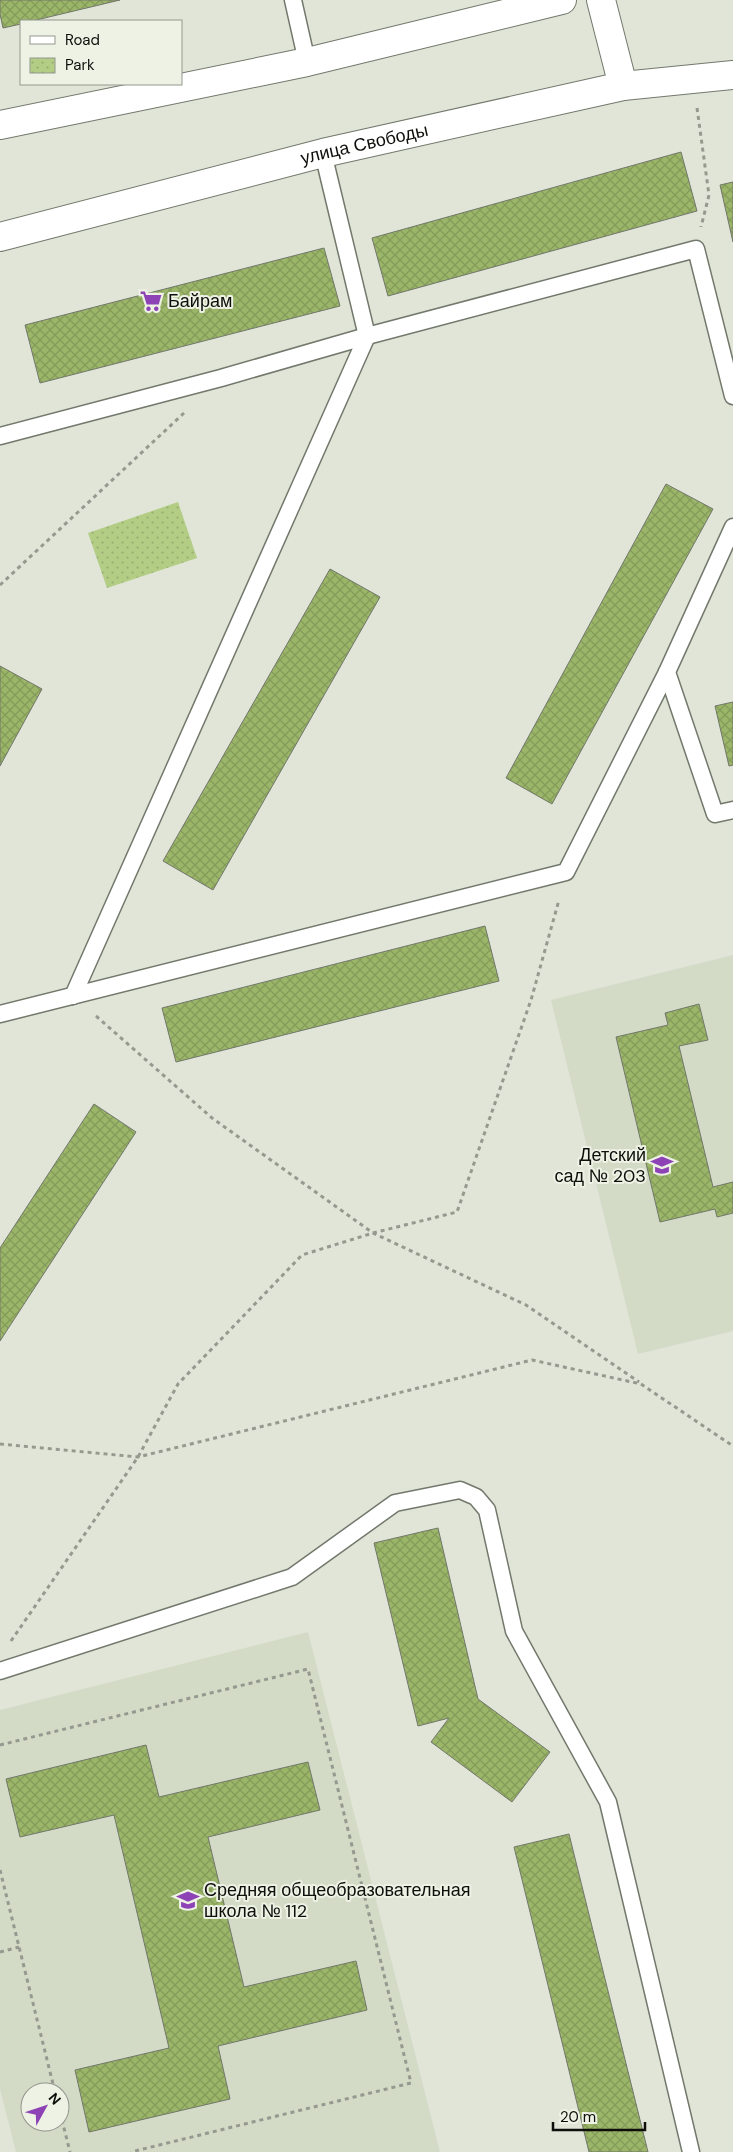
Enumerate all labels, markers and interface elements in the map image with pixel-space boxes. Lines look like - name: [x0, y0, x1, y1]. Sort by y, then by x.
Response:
- legend: [20, 20, 182, 85]
- text: Road: [65, 30, 100, 50]
- text: Park: [65, 55, 95, 75]
- street label: улица Свободы: [298, 118, 430, 170]
- supermarket icon: Байрам: [138, 288, 164, 314]
- place label: Байрам: [168, 289, 232, 313]
- place label: Детский сад № 203: [554, 1143, 646, 1188]
- school or university icon: Детский сад № 203: [649, 1152, 675, 1178]
- place label: Средняя общеобразовательная школа № 112: [204, 1878, 471, 1923]
- school or university icon: Средняя общеобразовательная школа № 112: [175, 1887, 201, 1913]
- north arrow: [20, 2082, 70, 2132]
- text: N: [45, 2089, 65, 2108]
- scale bar: [553, 2100, 646, 2132]
- text: 20 m: [560, 2107, 596, 2127]

